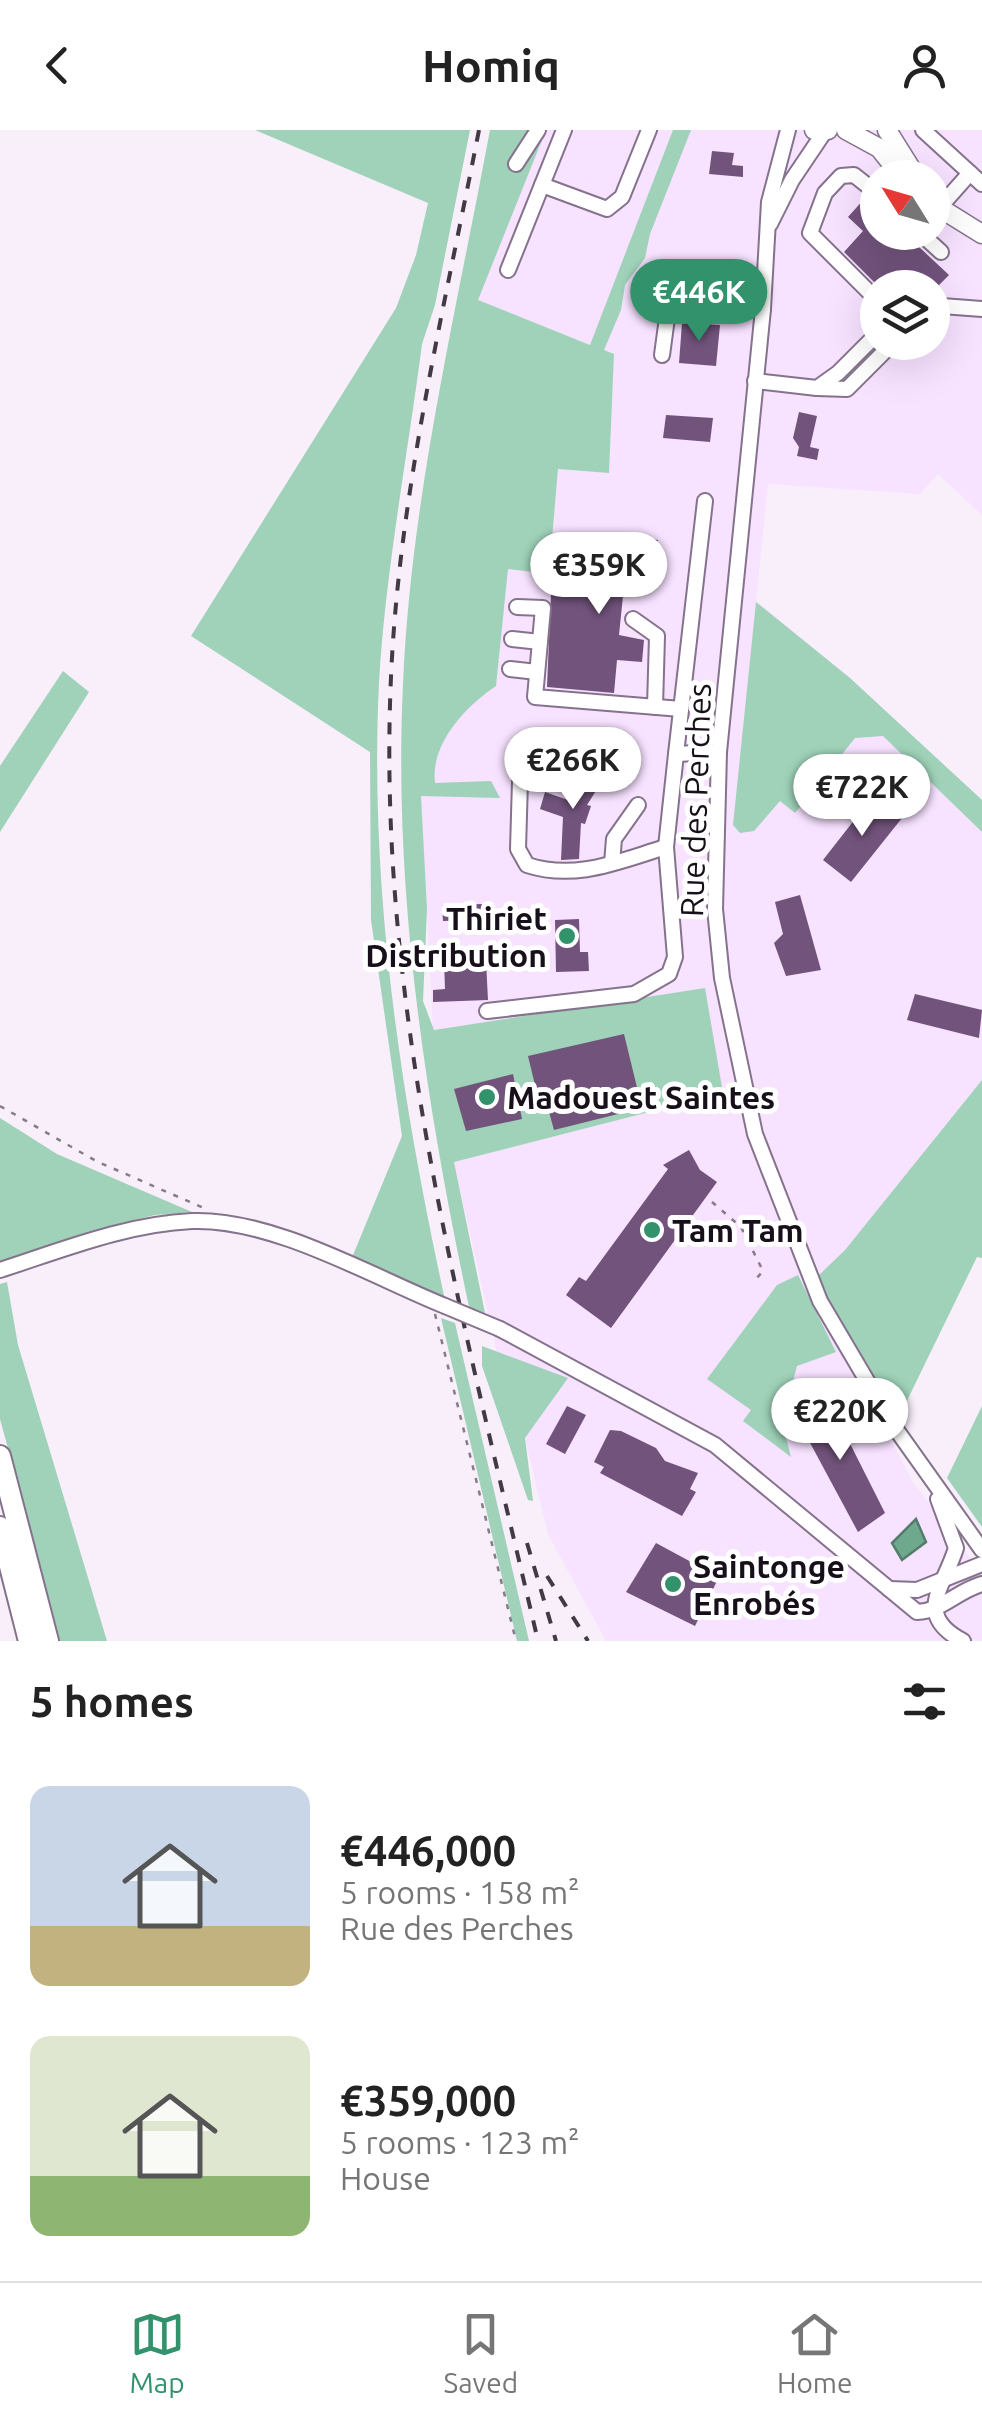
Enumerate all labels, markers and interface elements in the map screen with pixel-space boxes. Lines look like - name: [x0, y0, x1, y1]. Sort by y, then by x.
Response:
- icon: back: [30, 38, 85, 93]
- icon: person: [897, 38, 952, 93]
- text: Homiq: [422, 40, 560, 91]
- north arrow: [860, 160, 950, 250]
- map controls: [860, 160, 950, 360]
- pin: €446K: [629, 259, 769, 344]
- button: layers: [860, 270, 950, 360]
- text: €446K: [652, 273, 746, 309]
- pin: €359K: [529, 532, 669, 617]
- text: €359K: [552, 546, 646, 582]
- street label: Rue des Perches: [673, 683, 717, 917]
- pin: €266K: [503, 727, 643, 812]
- text: €266K: [526, 741, 620, 777]
- pin: €722K: [792, 754, 932, 839]
- text: €722K: [815, 768, 909, 804]
- place label: Thiriet Distribution: [365, 900, 547, 973]
- marker: Thiriet Distribution: [556, 925, 578, 947]
- place label: Madouest Saintes: [507, 1079, 775, 1115]
- marker: Madouest Saintes: [476, 1086, 498, 1108]
- place label: Tam Tam: [672, 1212, 804, 1248]
- marker: Tam Tam: [641, 1219, 663, 1241]
- pin: €220K: [770, 1378, 910, 1463]
- text: €220K: [793, 1392, 887, 1428]
- place label: Saintonge Enrobés: [693, 1548, 845, 1621]
- marker: Saintonge Enrobés: [662, 1573, 684, 1595]
- icon: filters: [897, 1674, 952, 1729]
- text: 5 homes: [30, 1678, 194, 1725]
- icon: home: [110, 1826, 230, 1946]
- text: €446,000: [340, 1827, 516, 1874]
- text: 5 rooms · 158 m²: [340, 1874, 580, 1910]
- text: Rue des Perches: [340, 1910, 574, 1946]
- icon: home: [110, 2076, 230, 2196]
- text: €359,000: [340, 2077, 516, 2124]
- text: 5 rooms · 123 m²: [340, 2124, 580, 2160]
- text: House: [340, 2160, 431, 2196]
- tab: Map: [129, 2307, 185, 2398]
- tab: Saved: [444, 2307, 518, 2398]
- tab: Home: [777, 2307, 853, 2398]

